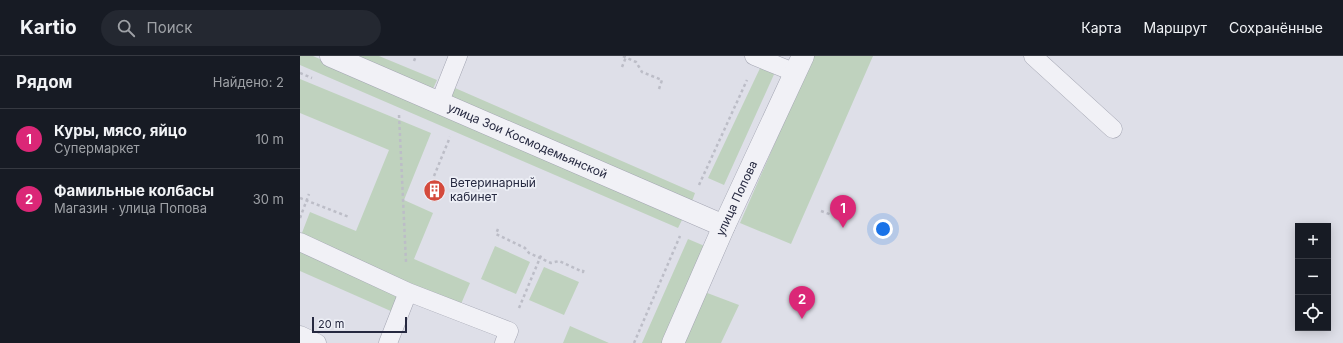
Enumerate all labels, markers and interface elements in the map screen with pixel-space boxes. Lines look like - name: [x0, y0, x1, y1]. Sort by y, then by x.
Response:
- search box: [101, 10, 381, 46]
- text: Kartio: [20, 16, 77, 39]
- icon: search: [115, 17, 137, 39]
- text: Поиск: [147, 18, 192, 37]
- text: Карта: [1081, 19, 1122, 36]
- text: Маршрут: [1144, 19, 1207, 36]
- text: Сохранённые: [1229, 19, 1323, 36]
- text: Рядом: [16, 72, 72, 92]
- text: Найдено: 2: [213, 74, 284, 90]
- street label: улица Зои Космодемьянской: [446, 99, 610, 182]
- text: Куры, мясо, яйцо: [54, 121, 187, 140]
- text: 1: [26, 131, 32, 147]
- text: 10 m: [255, 131, 284, 147]
- text: Супермаркет: [54, 140, 140, 156]
- street label: улица Попова: [713, 158, 760, 238]
- place label: Ветеринарный кабинет: [450, 175, 536, 204]
- building icon: Ветеринарный кабинет: [422, 177, 448, 203]
- text: Фамильные колбасы: [54, 181, 214, 200]
- text: 2: [25, 191, 33, 207]
- text: 30 m: [253, 191, 284, 207]
- pin: 1: [830, 195, 856, 228]
- text: Магазин · улица Попова: [54, 200, 207, 216]
- your location: [873, 219, 893, 239]
- map controls: [1295, 223, 1331, 331]
- button: +: [1295, 223, 1331, 259]
- button: −: [1295, 259, 1331, 295]
- pin: 2: [789, 286, 815, 319]
- button: locate: [1295, 295, 1331, 331]
- scale bar: [312, 315, 407, 334]
- text: 20 m: [318, 317, 344, 331]

